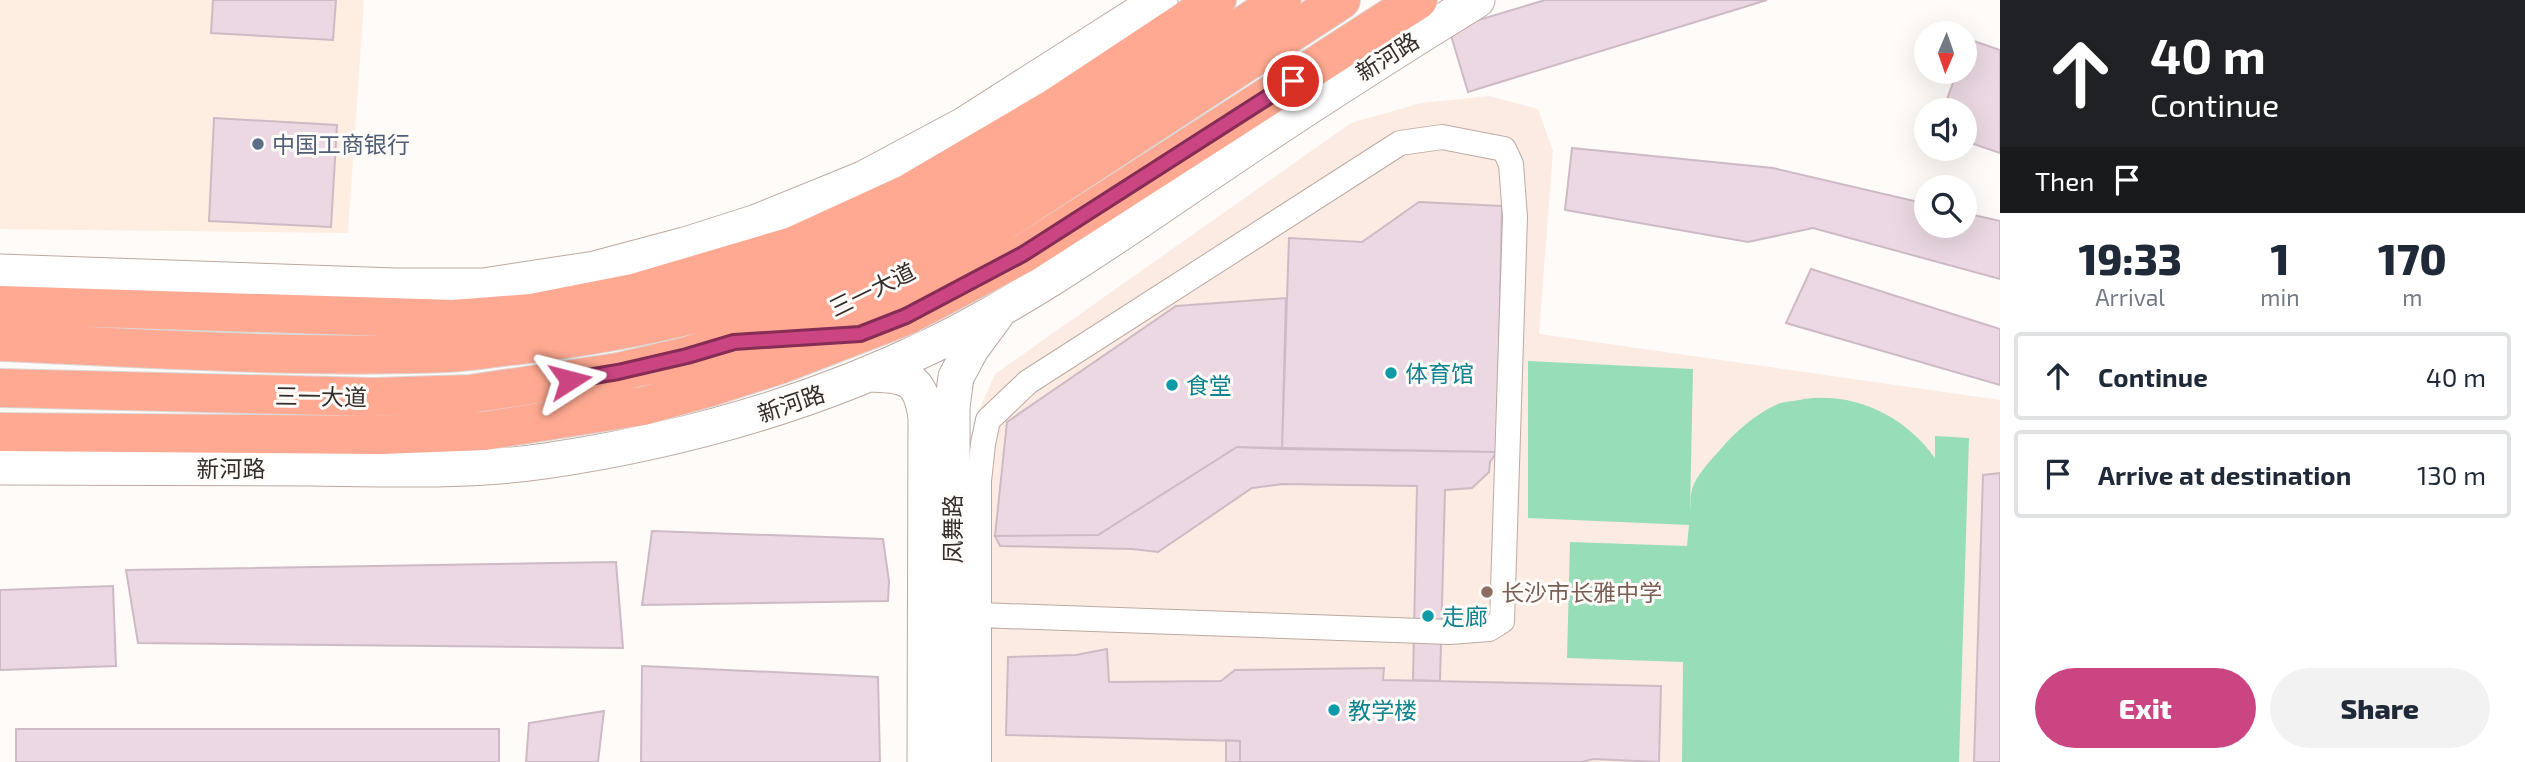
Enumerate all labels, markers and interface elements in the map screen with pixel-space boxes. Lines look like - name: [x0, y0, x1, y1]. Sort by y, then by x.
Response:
- north arrow: [1914, 21, 1978, 84]
- map controls: [1914, 21, 1977, 238]
- text: 40 m: [2150, 25, 2266, 84]
- street label: 新河路: [1350, 26, 1424, 86]
- icon: ahead: [2035, 28, 2126, 119]
- pin: [1263, 51, 1323, 111]
- icon: arrive: [1274, 62, 1312, 100]
- text: Continue: [2150, 85, 2279, 123]
- button: sound: [1914, 98, 1977, 161]
- place label: 中国工商银行: [272, 130, 410, 158]
- marker: 中国工商银行: [250, 136, 266, 152]
- icon: arrive: [2108, 161, 2146, 199]
- text: Then: [2035, 165, 2094, 196]
- button: search: [1914, 175, 1977, 238]
- text: 19:33: [2078, 233, 2182, 283]
- text: 1: [2270, 233, 2289, 283]
- text: 170: [2378, 233, 2447, 283]
- street label: 三一大道: [825, 256, 919, 322]
- text: Arrival: [2095, 283, 2165, 311]
- text: min: [2260, 283, 2300, 311]
- text: m: [2402, 283, 2422, 311]
- position arrow: [533, 343, 607, 417]
- icon: ahead: [2039, 357, 2077, 395]
- place label: 体育馆: [1405, 359, 1474, 387]
- text: Continue: [2098, 361, 2208, 392]
- text: 40 m: [2426, 361, 2486, 392]
- marker: 体育馆: [1383, 365, 1399, 381]
- place label: 食堂: [1186, 371, 1232, 399]
- marker: 食堂: [1164, 377, 1180, 393]
- street label: 新河路: [754, 379, 828, 427]
- street label: 三一大道: [275, 381, 367, 411]
- street label: 新河路: [197, 454, 266, 482]
- icon: arrive: [2039, 455, 2077, 493]
- text: Arrive at destination: [2098, 459, 2351, 490]
- text: 130 m: [2417, 459, 2486, 490]
- street label: 凤舞路: [938, 495, 966, 564]
- place label: 长沙市长雅中学: [1501, 578, 1662, 606]
- marker: 长沙市长雅中学: [1479, 584, 1495, 600]
- place label: 走廊: [1442, 602, 1488, 630]
- marker: 走廊: [1420, 608, 1436, 624]
- button: Exit: [2035, 668, 2256, 748]
- button: Share: [2270, 668, 2490, 748]
- place label: 教学楼: [1348, 696, 1417, 724]
- marker: 教学楼: [1326, 702, 1342, 718]

